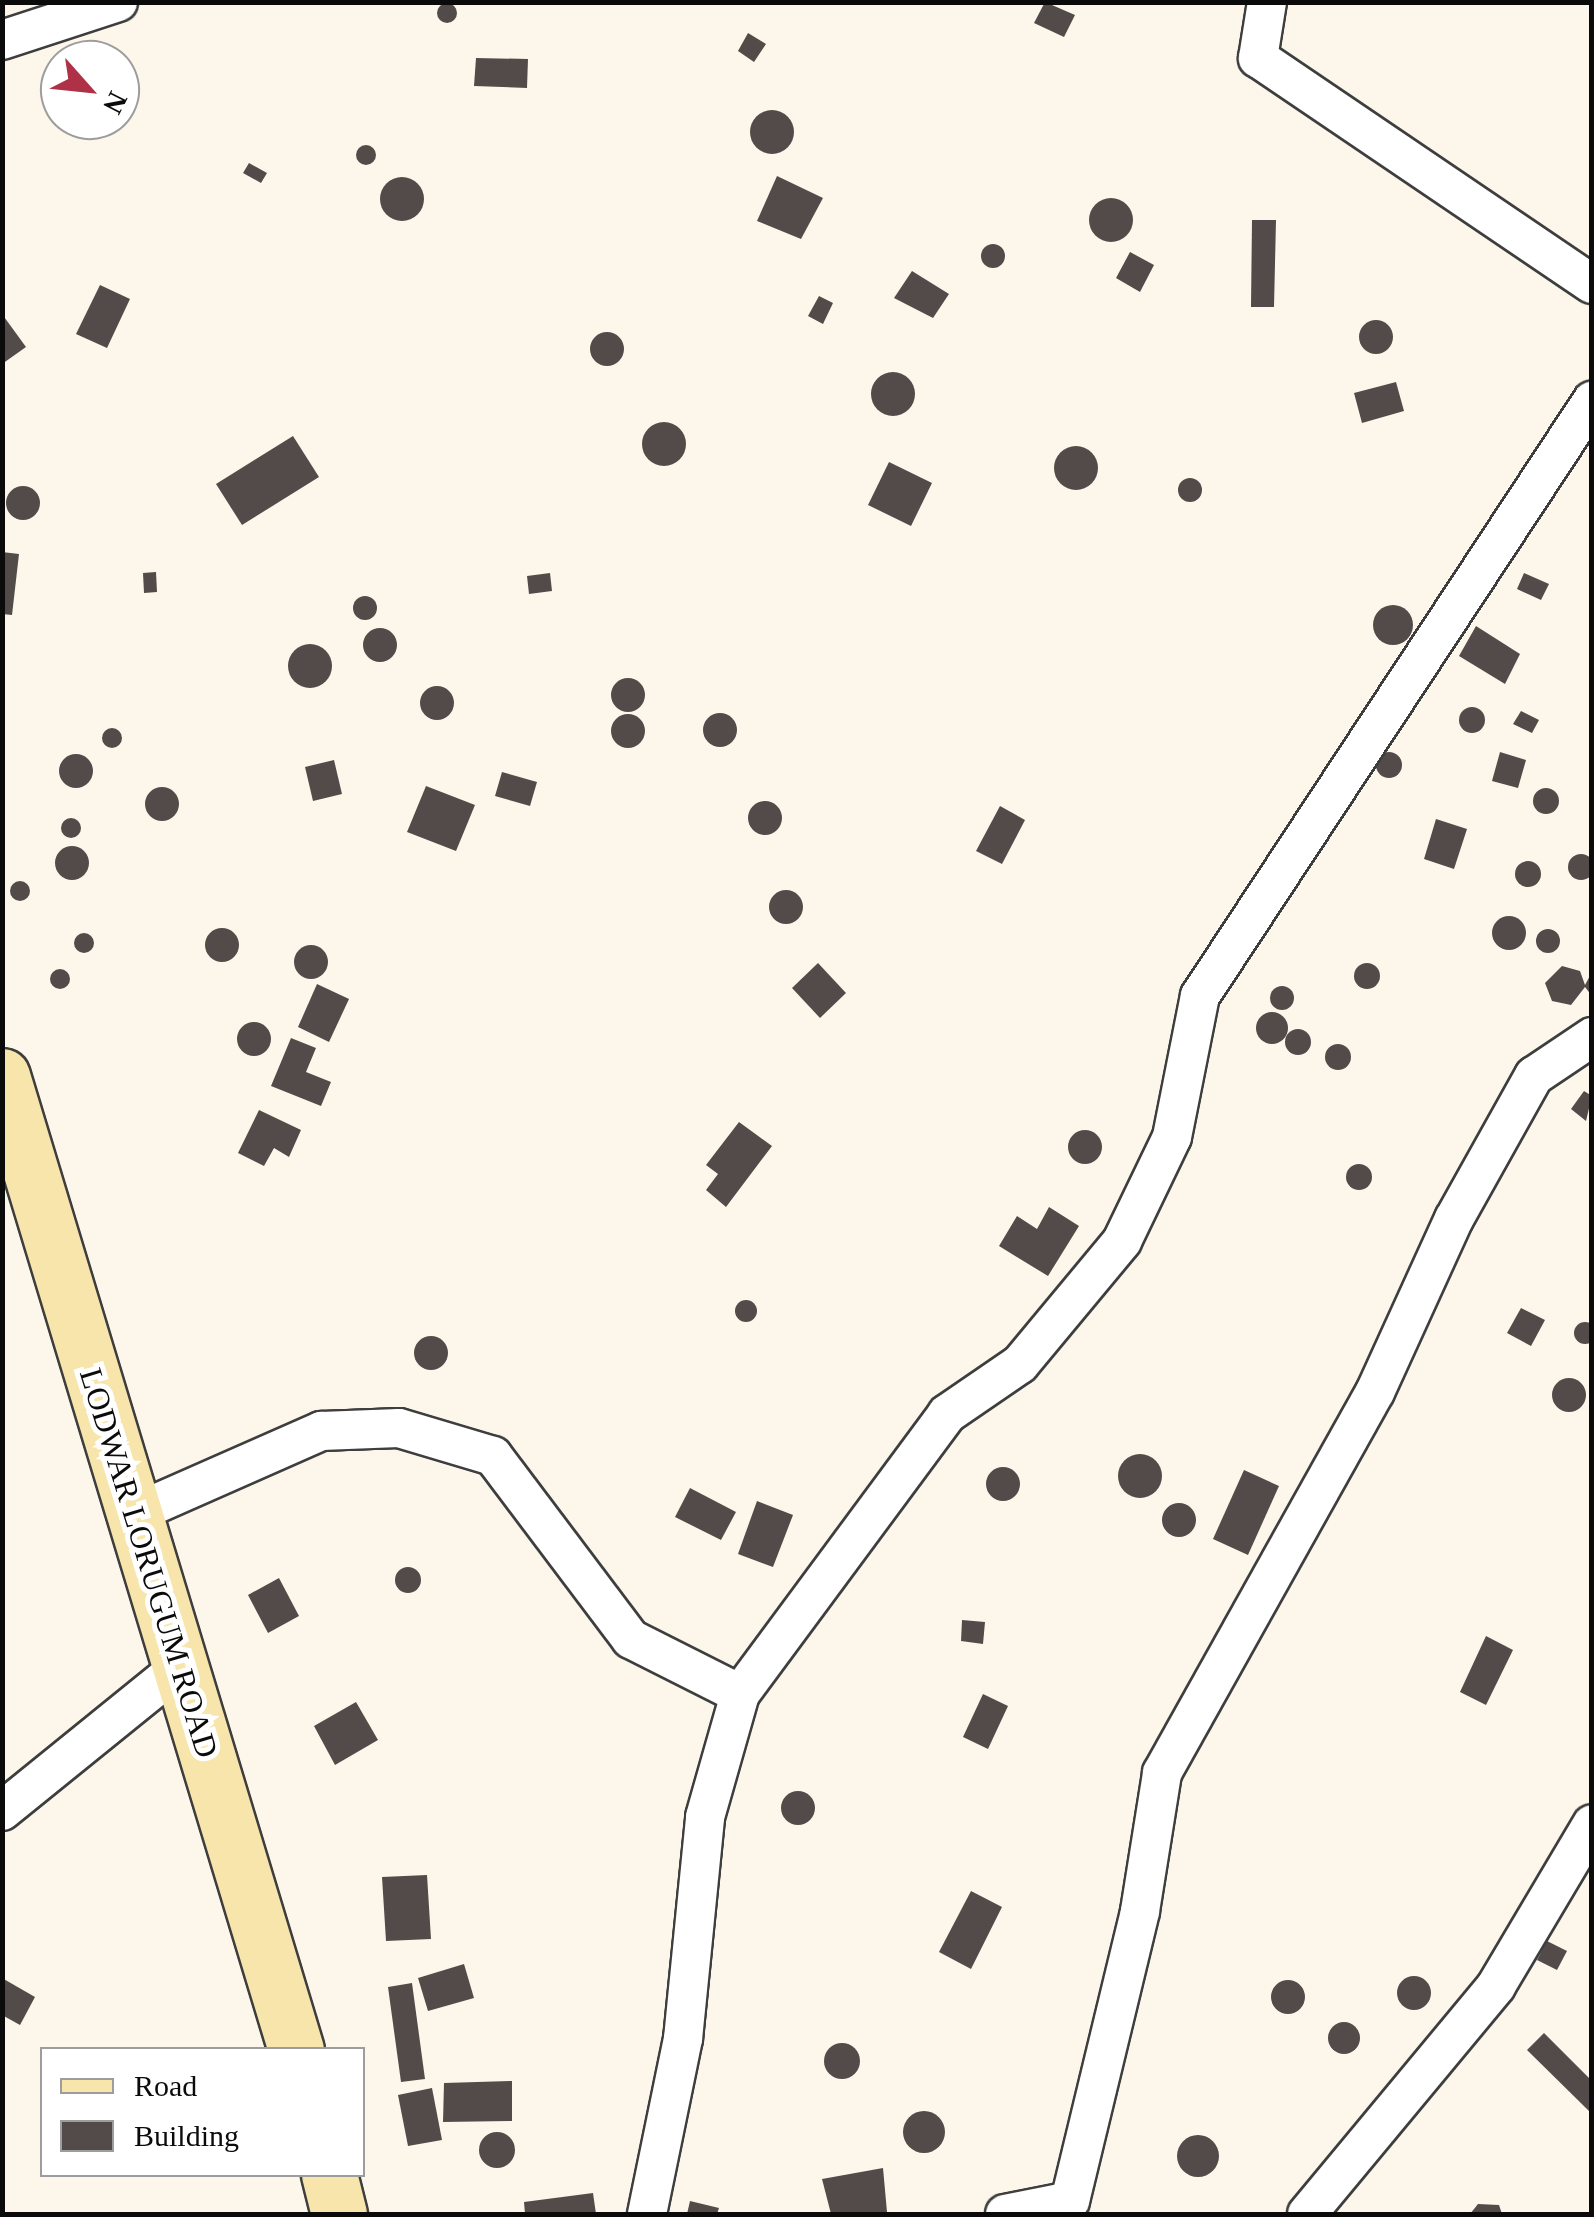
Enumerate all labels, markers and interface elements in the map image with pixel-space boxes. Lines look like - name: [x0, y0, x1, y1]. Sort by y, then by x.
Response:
- north arrow: [40, 40, 140, 140]
- text: N: [97, 87, 134, 119]
- street label: LODWAR LORUGUM ROAD: [71, 1364, 227, 1762]
- legend: [40, 2047, 365, 2177]
- text: Road: [134, 2069, 197, 2102]
- text: Building: [134, 2119, 239, 2152]

